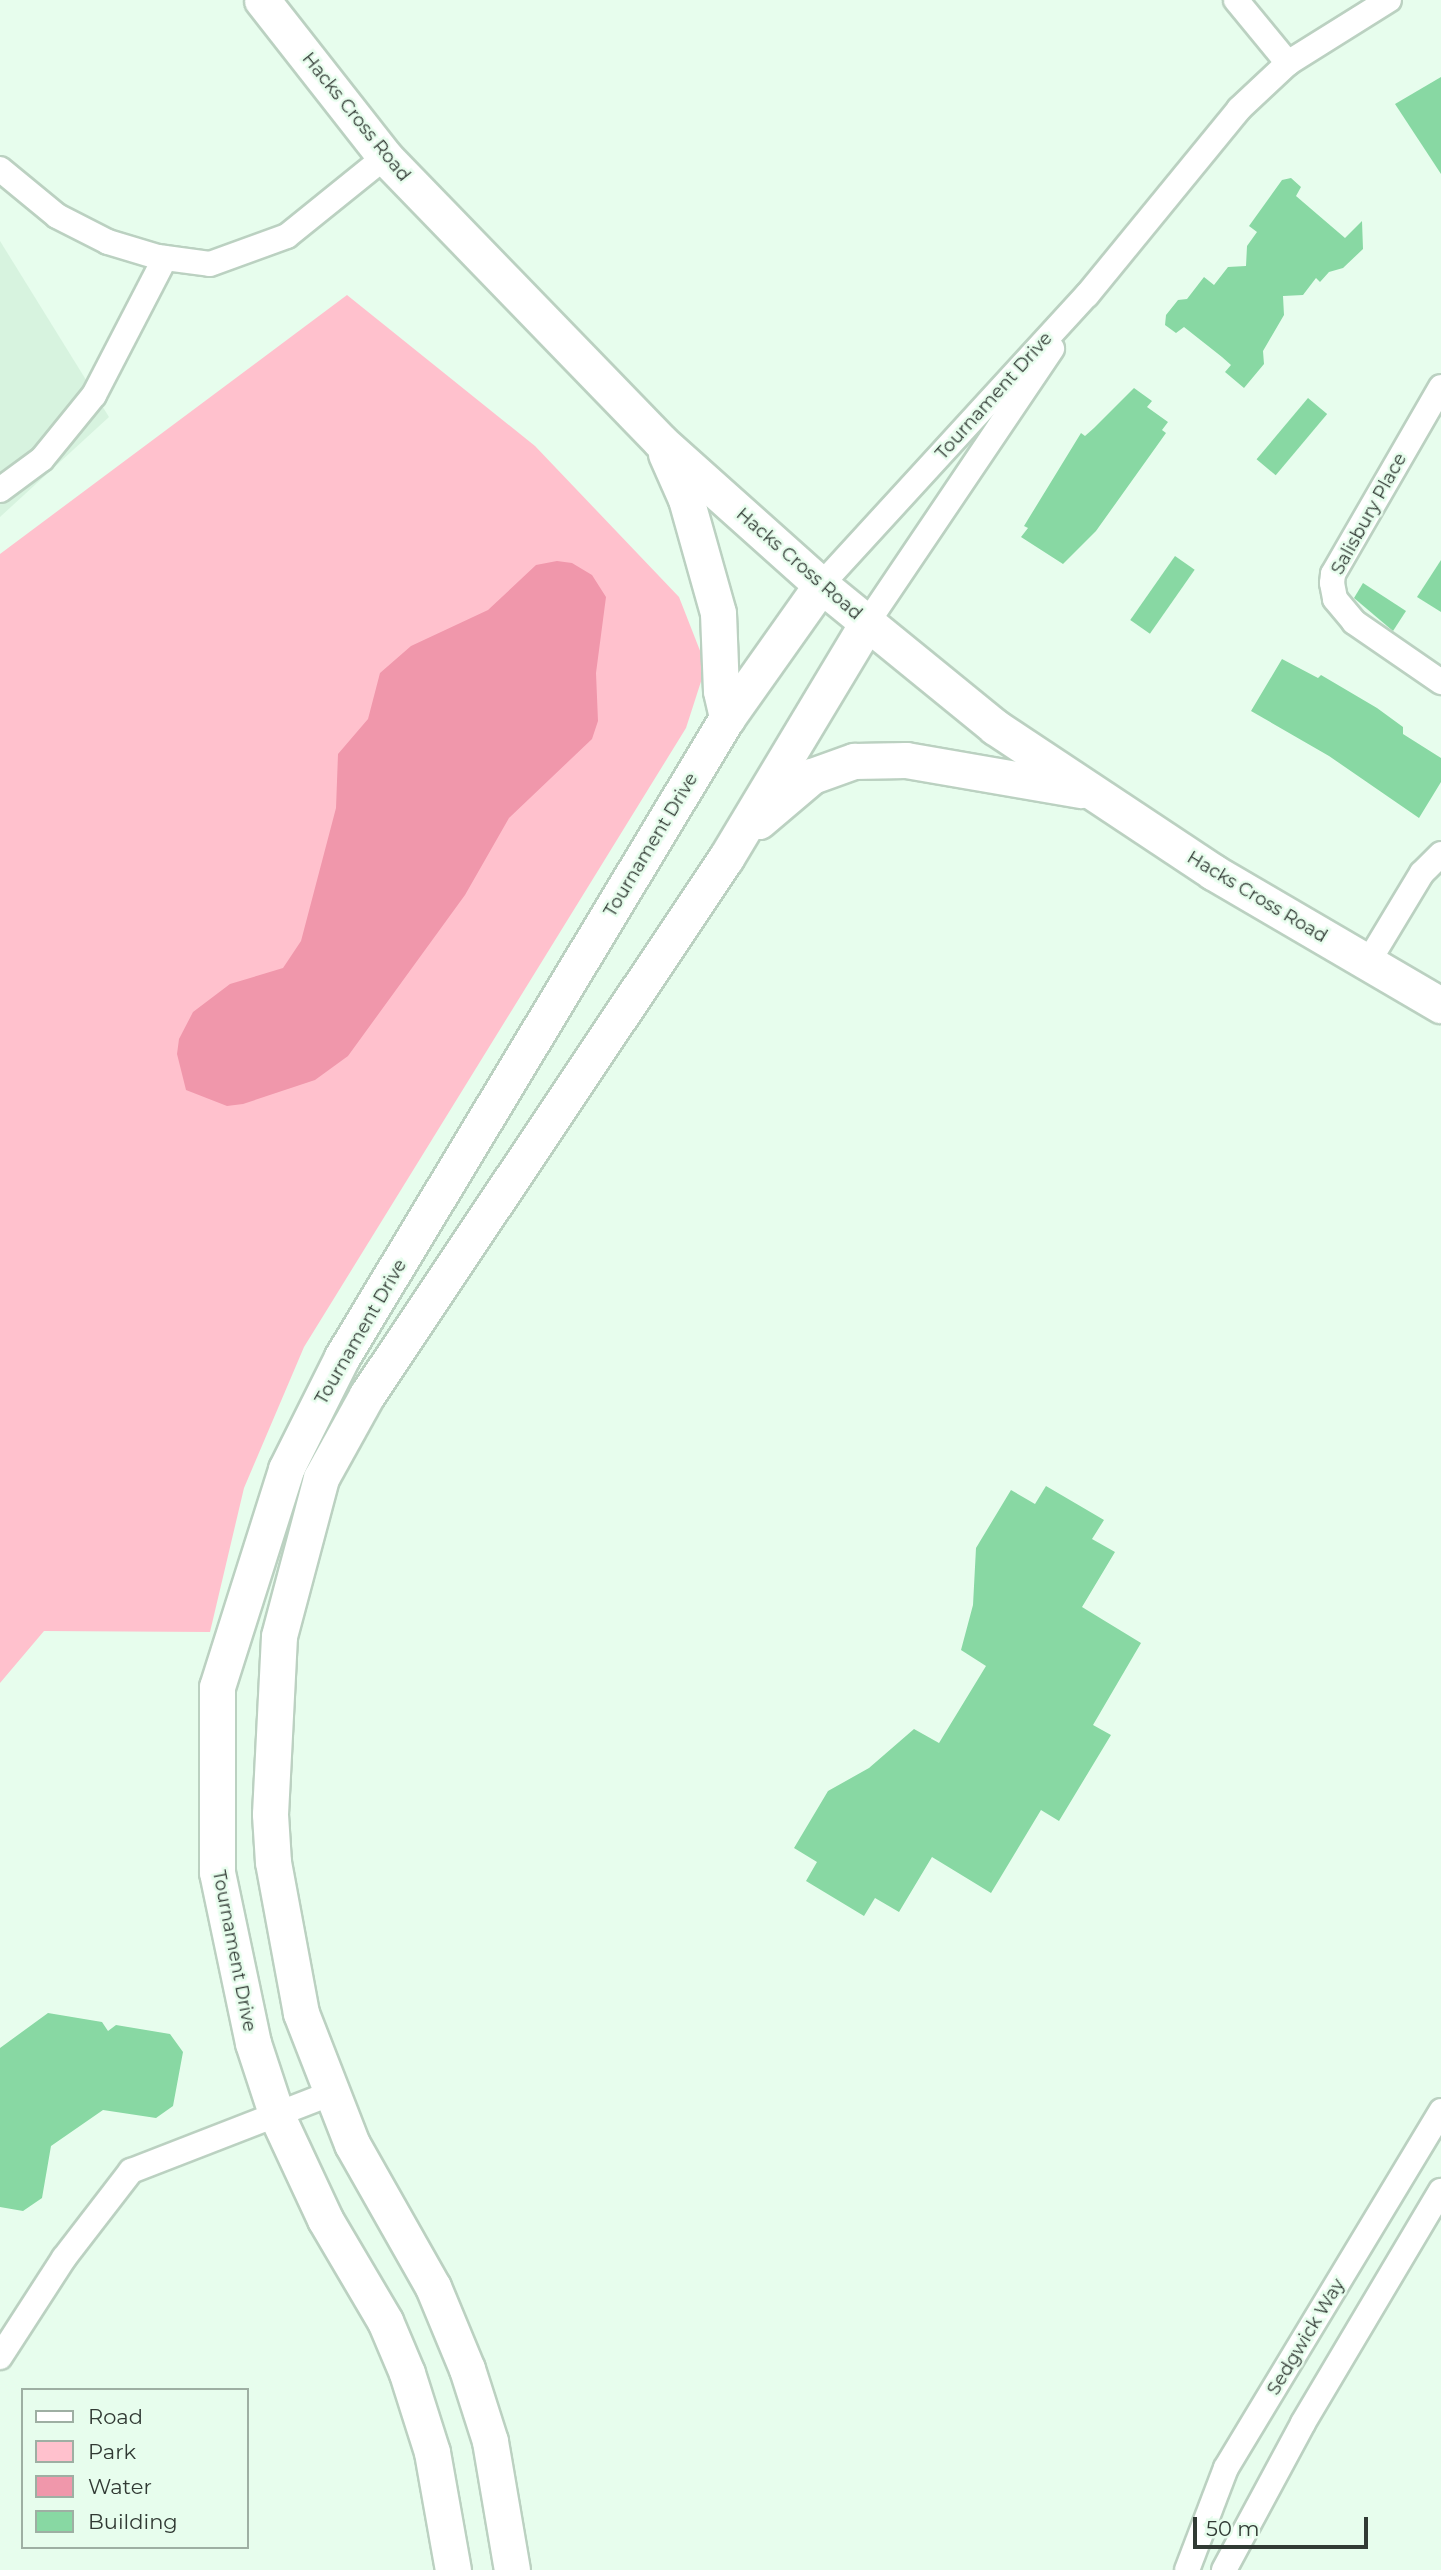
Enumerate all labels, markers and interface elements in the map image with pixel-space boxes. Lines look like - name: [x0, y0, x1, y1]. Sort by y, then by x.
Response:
- street label: Hacks Cross Road: [297, 48, 415, 186]
- street label: Tournament Drive: [931, 328, 1057, 464]
- street label: Salisbury Place: [1327, 450, 1411, 578]
- street label: Hacks Cross Road: [732, 503, 866, 625]
- street label: Tournament Drive: [600, 769, 702, 921]
- street label: Hacks Cross Road: [1183, 847, 1331, 947]
- street label: Tournament Drive: [311, 1256, 411, 1408]
- street label: Tournament Drive: [208, 1868, 260, 2034]
- street label: Sedgwick Way: [1263, 2275, 1349, 2399]
- legend: [21, 2388, 248, 2549]
- text: Road: [88, 2404, 143, 2429]
- text: Park: [88, 2439, 136, 2464]
- text: Water: [88, 2474, 152, 2499]
- scale bar: [1196, 2504, 1371, 2548]
- text: Building: [88, 2509, 178, 2534]
- text: 50 m: [1206, 2516, 1260, 2541]

